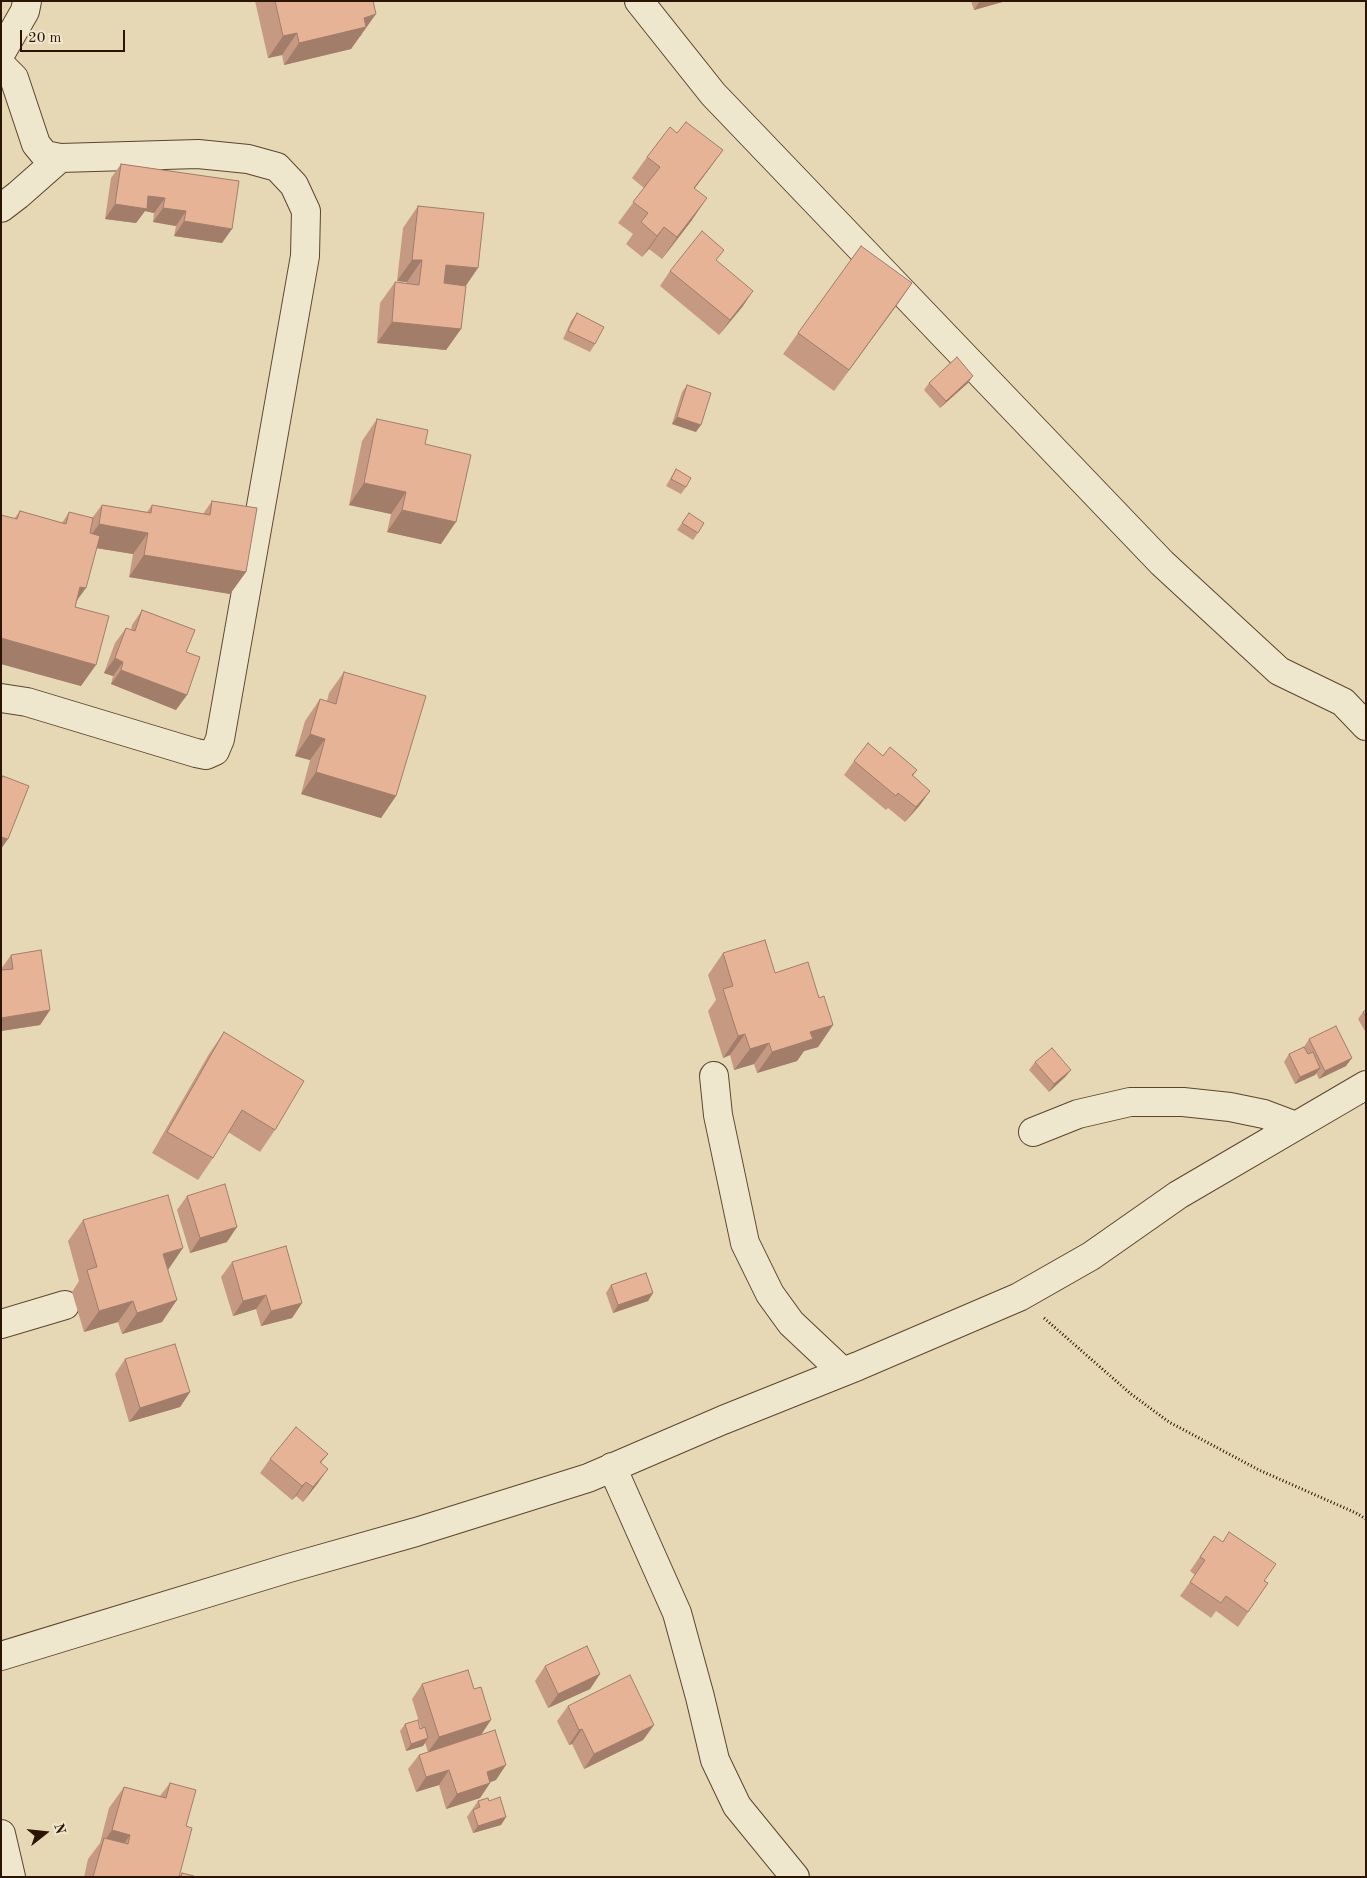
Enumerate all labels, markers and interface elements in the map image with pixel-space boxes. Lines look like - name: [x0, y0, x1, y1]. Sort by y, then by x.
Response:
- scale bar: [22, 20, 128, 52]
- text: 20 m: [28, 31, 62, 46]
- north arrow: [20, 1808, 70, 1858]
- text: N: [51, 1822, 68, 1836]

